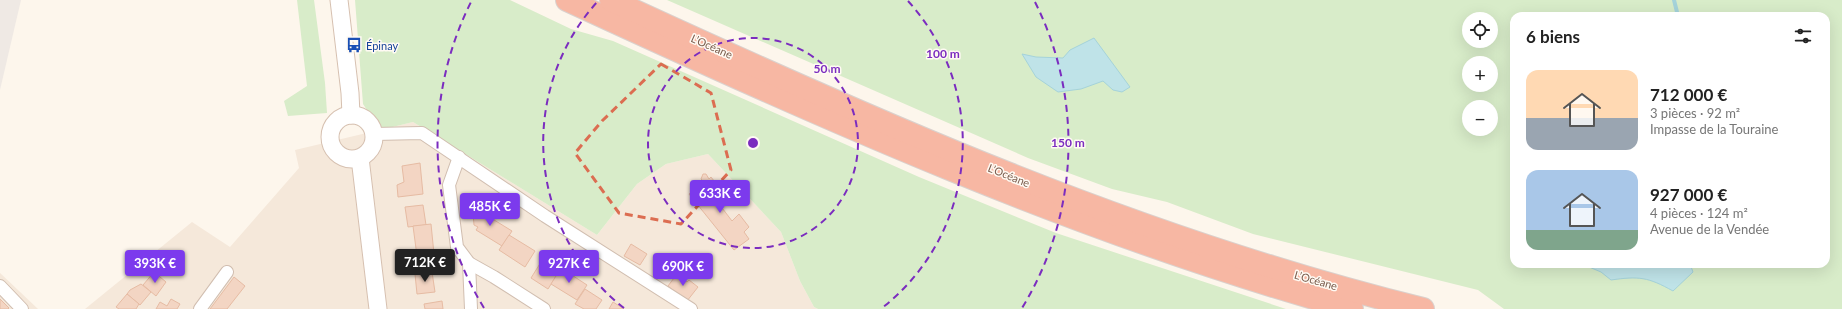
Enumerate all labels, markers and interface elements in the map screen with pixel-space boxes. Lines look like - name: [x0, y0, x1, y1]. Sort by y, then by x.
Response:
- map controls: [1462, 12, 1498, 136]
- button: locate: [1462, 12, 1498, 48]
- icon: filters: [1792, 25, 1814, 47]
- text: 6 biens: [1526, 26, 1580, 47]
- street label: L’Océane: [689, 31, 735, 61]
- bus stop icon: Épinay: [345, 36, 363, 54]
- place label: Épinay: [366, 39, 398, 52]
- text: 100 m: [926, 46, 960, 61]
- button: +: [1462, 56, 1498, 92]
- text: 50 m: [814, 61, 840, 76]
- text: 712 000 €: [1650, 84, 1727, 105]
- icon: home: [1558, 86, 1606, 134]
- button: −: [1462, 100, 1498, 136]
- text: 3 pièces · 92 m²: [1650, 105, 1740, 121]
- text: Impasse de la Touraine: [1650, 121, 1778, 137]
- text: 150 m: [1051, 135, 1085, 150]
- centre of rings: [746, 136, 760, 150]
- street label: L’Océane: [986, 161, 1032, 189]
- pin: 633K €: [687, 180, 753, 214]
- text: 927 000 €: [1650, 184, 1727, 205]
- text: 633K €: [699, 185, 741, 201]
- icon: home: [1558, 186, 1606, 234]
- pin: 485K €: [457, 193, 523, 227]
- text: 485K €: [469, 198, 511, 214]
- text: 4 pièces · 124 m²: [1650, 205, 1748, 221]
- text: Avenue de la Vendée: [1650, 221, 1769, 237]
- pin: 712K €: [392, 249, 458, 283]
- pin: 393K €: [122, 250, 188, 284]
- pin: 927K €: [536, 250, 602, 284]
- pin: 690K €: [650, 253, 716, 287]
- text: 712K €: [404, 254, 446, 270]
- text: 393K €: [134, 255, 176, 271]
- text: 927K €: [548, 255, 590, 271]
- text: 690K €: [662, 258, 704, 274]
- street label: L’Océane: [1293, 268, 1339, 292]

